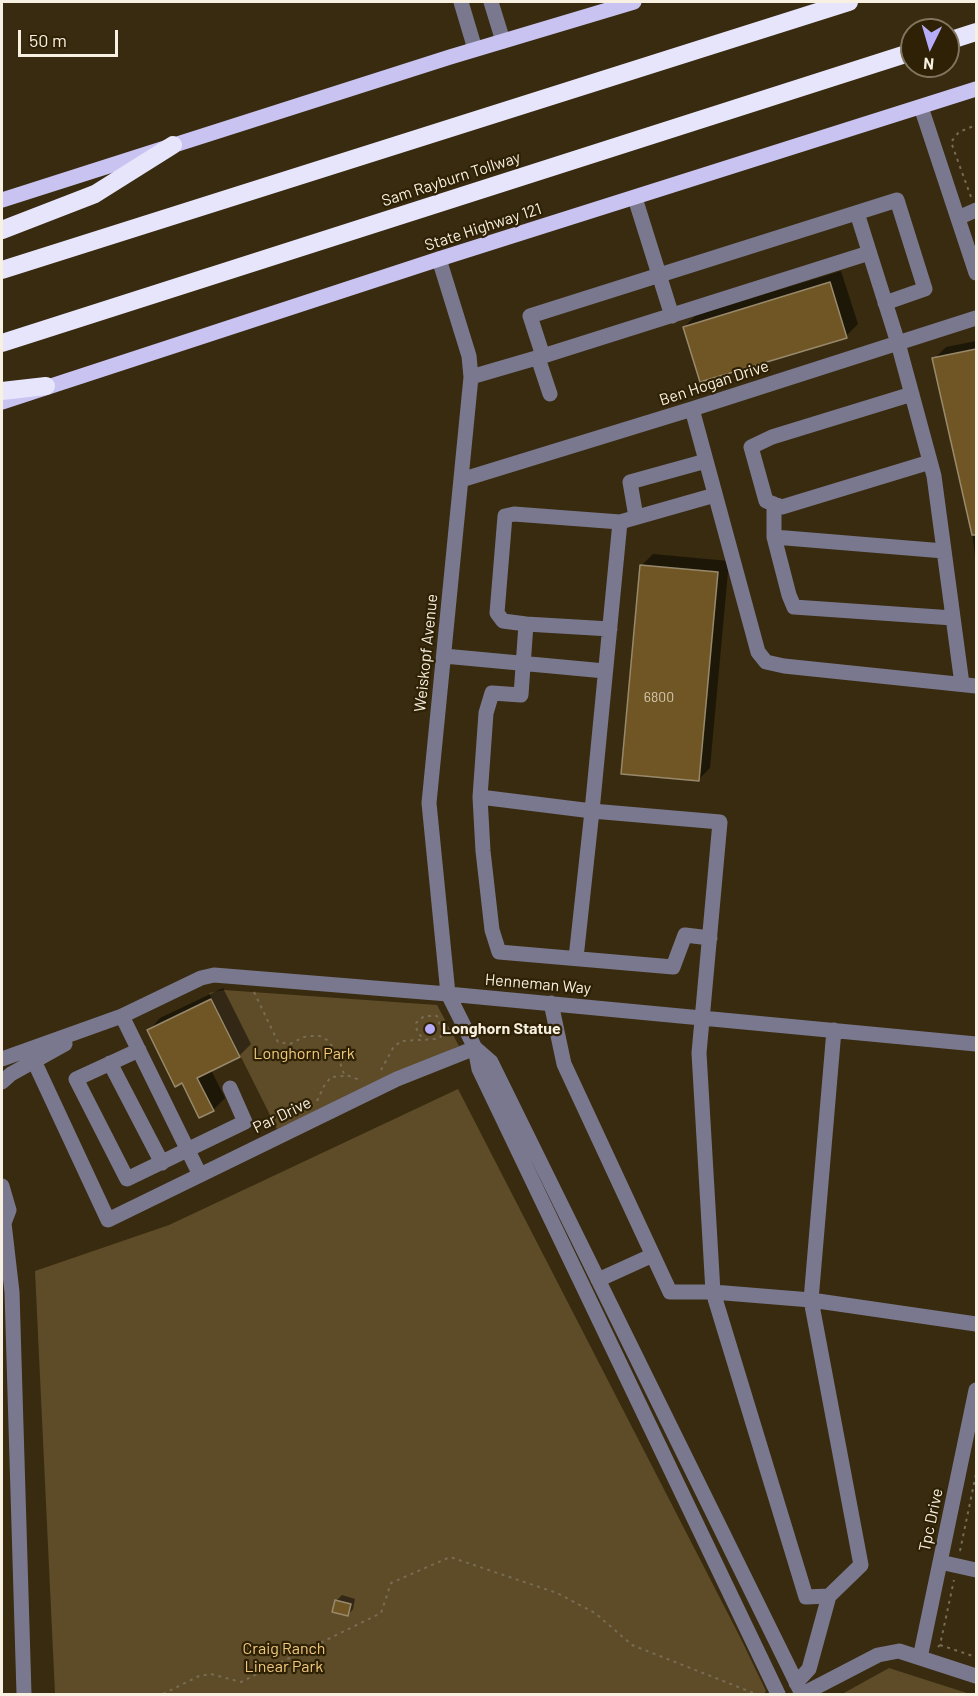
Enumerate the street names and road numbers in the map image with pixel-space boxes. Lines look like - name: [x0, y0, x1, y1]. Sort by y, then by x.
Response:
- street label: Sam Rayburn Tollway: [379, 147, 523, 211]
- street label: State Highway 121: [422, 199, 544, 255]
- street label: Ben Hogan Drive: [657, 356, 771, 410]
- street label: Weiskopf Avenue: [410, 593, 442, 713]
- street label: Henneman Way: [484, 970, 592, 998]
- street label: Par Drive: [250, 1093, 314, 1137]
- street label: Tpc Drive: [915, 1487, 947, 1553]

